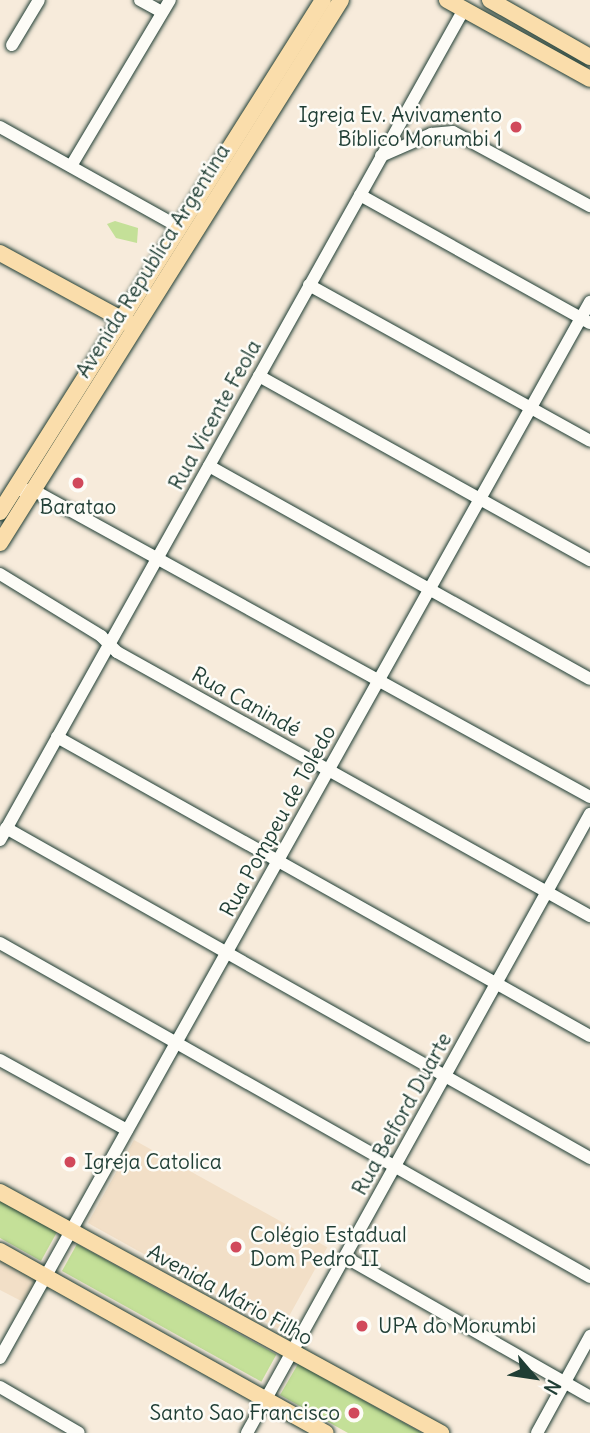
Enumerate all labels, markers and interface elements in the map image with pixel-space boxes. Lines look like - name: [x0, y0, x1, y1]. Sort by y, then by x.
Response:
- place label: Igreja Ev. Avivamento Bíblico Morumbi 1: [299, 102, 502, 152]
- marker: Igreja Ev. Avivamento Bíblico Morumbi 1: [508, 119, 524, 135]
- street label: Avenida Republica Argentina: [71, 139, 235, 383]
- street label: Rua Vicente Feola: [163, 336, 267, 494]
- marker: Baratao: [70, 475, 86, 491]
- place label: Baratao: [40, 494, 116, 520]
- street label: Rua Canindé: [187, 662, 305, 742]
- street label: Rua Pompeu de Toledo: [215, 721, 341, 921]
- street label: Rua Belford Duarte: [347, 1028, 457, 1200]
- place label: Igreja Catolica: [84, 1149, 222, 1175]
- marker: Igreja Catolica: [62, 1154, 78, 1170]
- place label: Colégio Estadual Dom Pedro II: [250, 1222, 407, 1272]
- street label: Avenida Mário Filho: [143, 1239, 317, 1351]
- marker: Colégio Estadual Dom Pedro II: [228, 1239, 244, 1255]
- place label: UPA do Morumbi: [378, 1313, 536, 1339]
- marker: UPA do Morumbi: [352, 1316, 372, 1336]
- north arrow: [499, 1342, 569, 1412]
- text: N: [539, 1376, 566, 1399]
- place label: Santo Sao Francisco: [149, 1400, 340, 1426]
- marker: Santo Sao Francisco: [346, 1405, 362, 1421]

